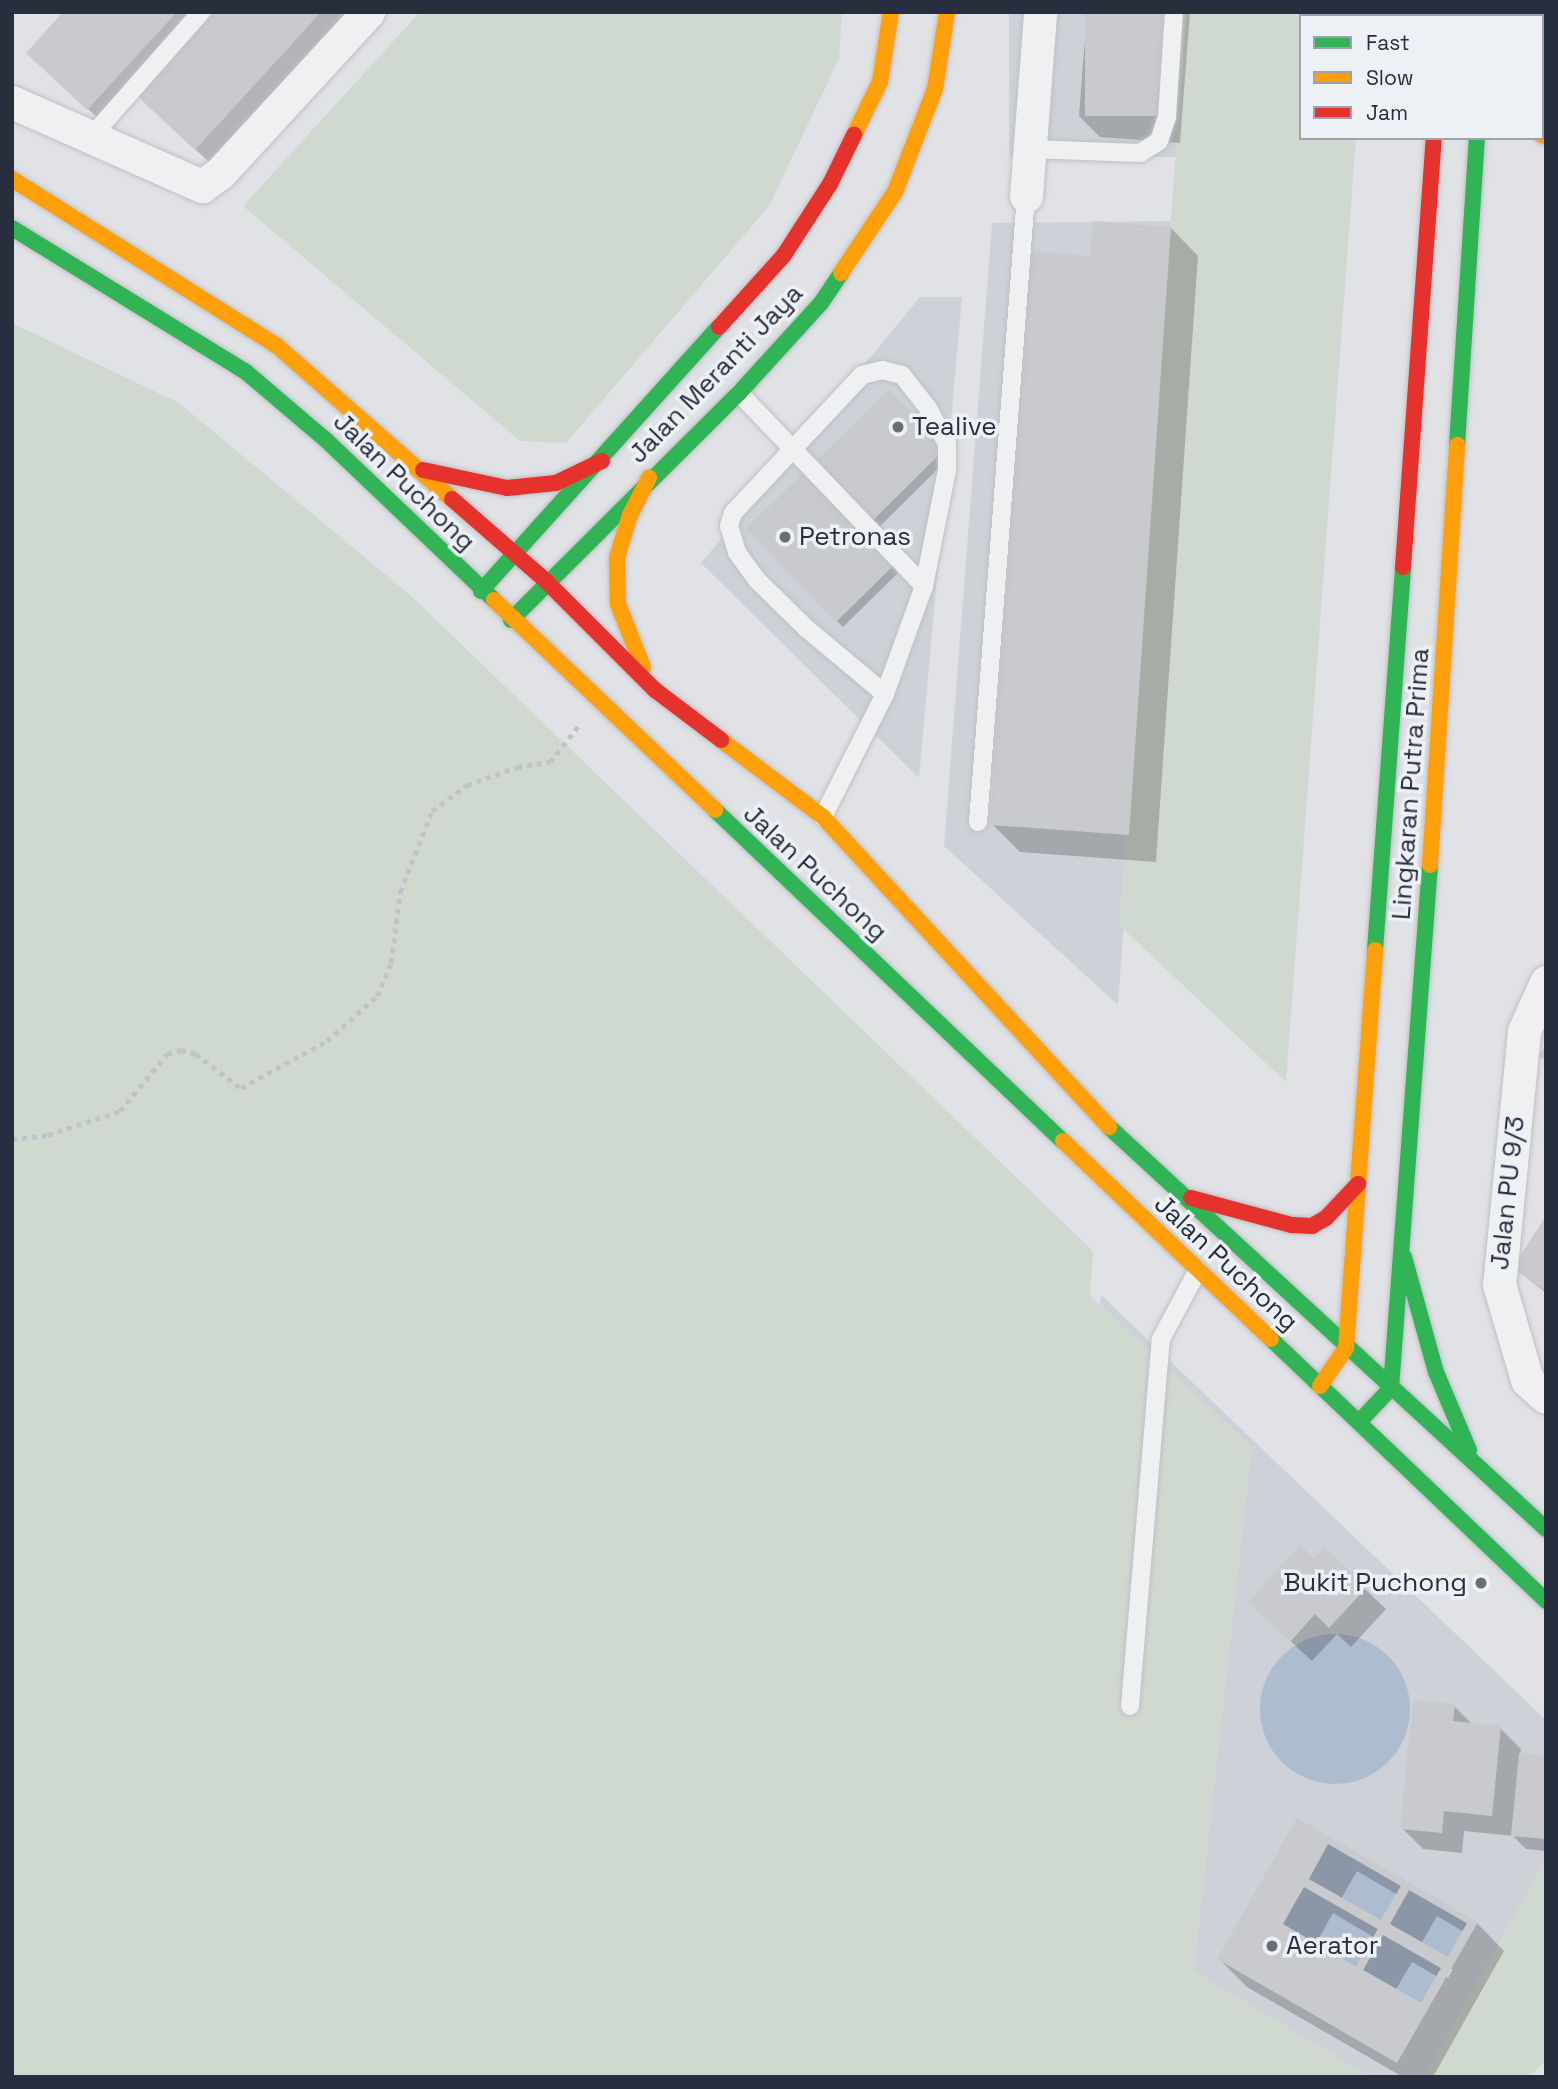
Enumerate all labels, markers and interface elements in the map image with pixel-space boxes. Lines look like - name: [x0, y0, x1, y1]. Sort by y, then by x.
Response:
- legend: [1299, 14, 1544, 140]
- text: Fast: [1366, 29, 1410, 56]
- text: Slow: [1366, 64, 1414, 91]
- text: Jam: [1366, 99, 1408, 126]
- street label: Jalan Meranti Jaya: [623, 278, 809, 470]
- street label: Jalan Puchong: [326, 406, 482, 558]
- place label: Tealive: [912, 411, 997, 443]
- marker: Tealive: [890, 419, 906, 435]
- place label: Petronas: [799, 521, 911, 553]
- marker: Petronas: [777, 529, 793, 545]
- street label: Lingkaran Putra Prima: [1386, 647, 1436, 921]
- street label: Jalan Puchong: [737, 798, 893, 948]
- street label: Jalan PU 9/3: [1484, 1115, 1532, 1271]
- street label: Jalan Puchong: [1148, 1188, 1304, 1338]
- place label: Bukit Puchong: [1283, 1567, 1467, 1599]
- marker: Bukit Puchong: [1473, 1575, 1489, 1591]
- place label: Aerator: [1286, 1930, 1379, 1962]
- marker: Aerator: [1264, 1938, 1280, 1954]

